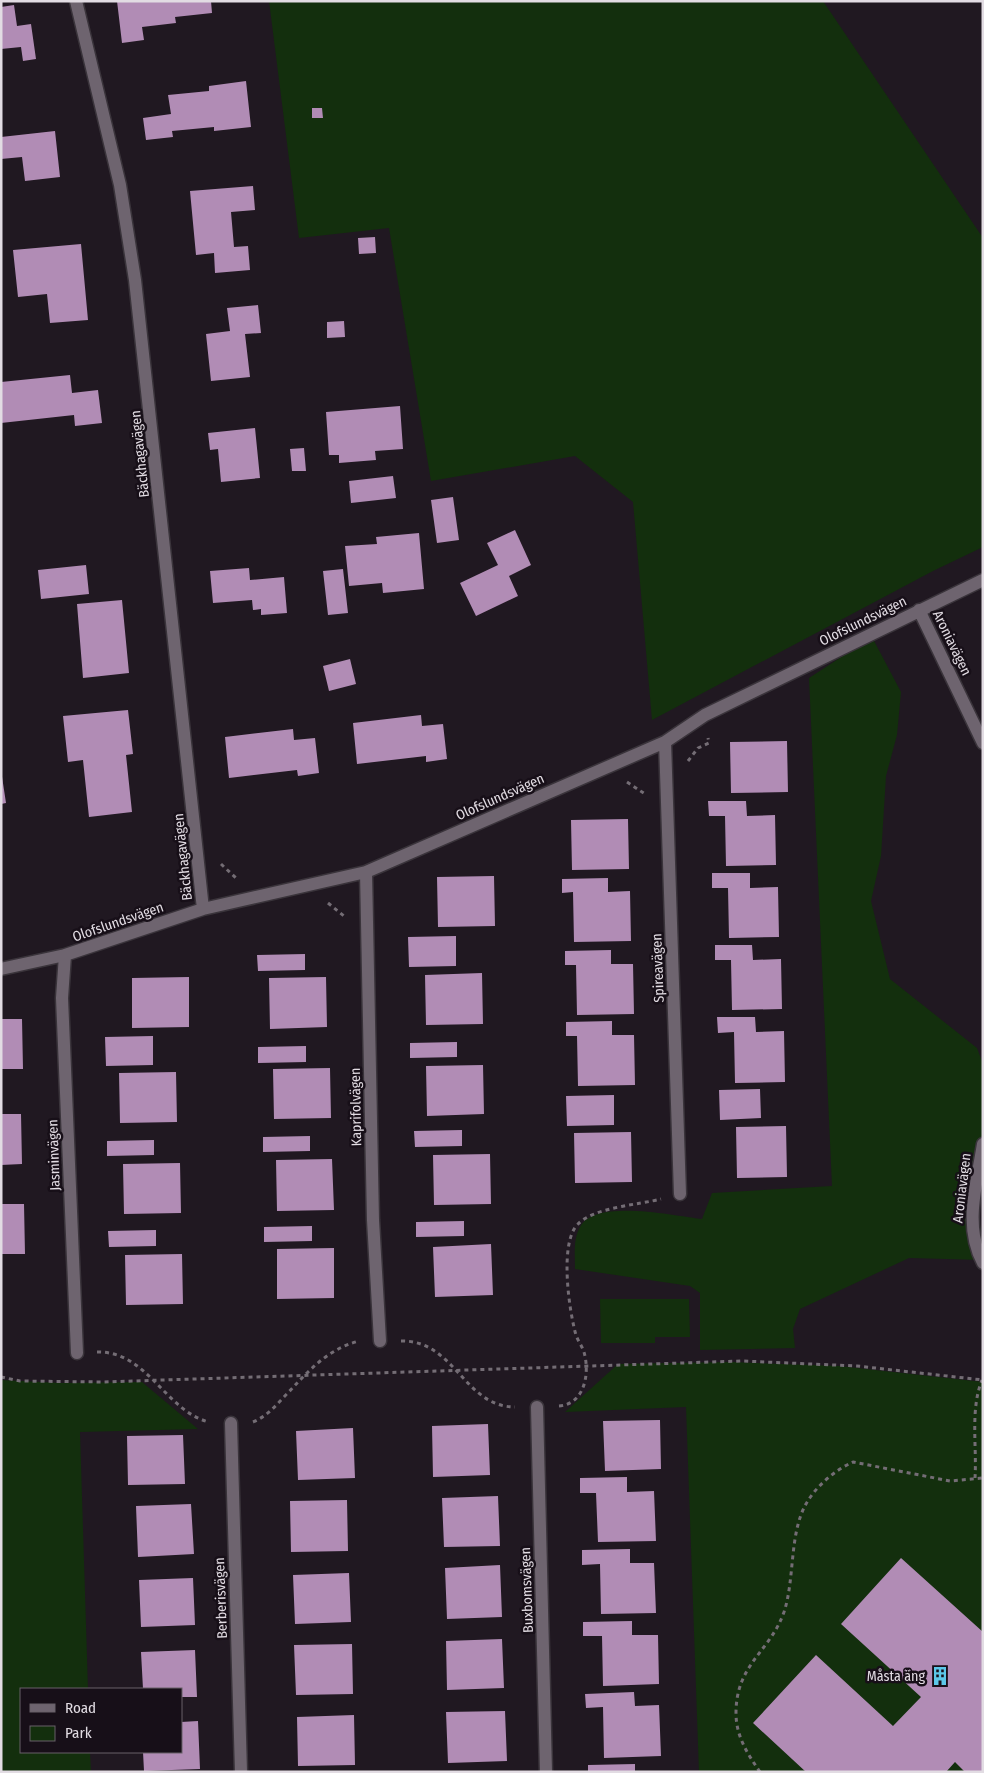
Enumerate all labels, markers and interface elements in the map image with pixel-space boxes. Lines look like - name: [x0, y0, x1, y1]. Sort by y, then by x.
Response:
- street label: Bäckhagavägen: [127, 410, 153, 498]
- street label: Olofslundsvägen: [817, 593, 909, 649]
- street label: Aroniavägen: [929, 608, 975, 678]
- street label: Olofslundsvägen: [453, 770, 547, 824]
- street label: Bäckhagavägen: [170, 813, 196, 901]
- street label: Olofslundsvägen: [70, 898, 166, 946]
- street label: Spireavägen: [648, 933, 668, 1003]
- street label: Kaprifolvägen: [347, 1068, 365, 1146]
- street label: Jasminvägen: [44, 1119, 64, 1191]
- street label: Aroniavägen: [949, 1152, 975, 1224]
- street label: Buxbomsvägen: [517, 1547, 537, 1633]
- street label: Berberisvägen: [211, 1557, 231, 1639]
- building icon: Måsta äng: [929, 1665, 951, 1687]
- place label: Måsta äng: [867, 1668, 925, 1685]
- legend: [20, 1688, 182, 1753]
- text: Road: [65, 1699, 96, 1717]
- text: Park: [65, 1724, 92, 1742]

